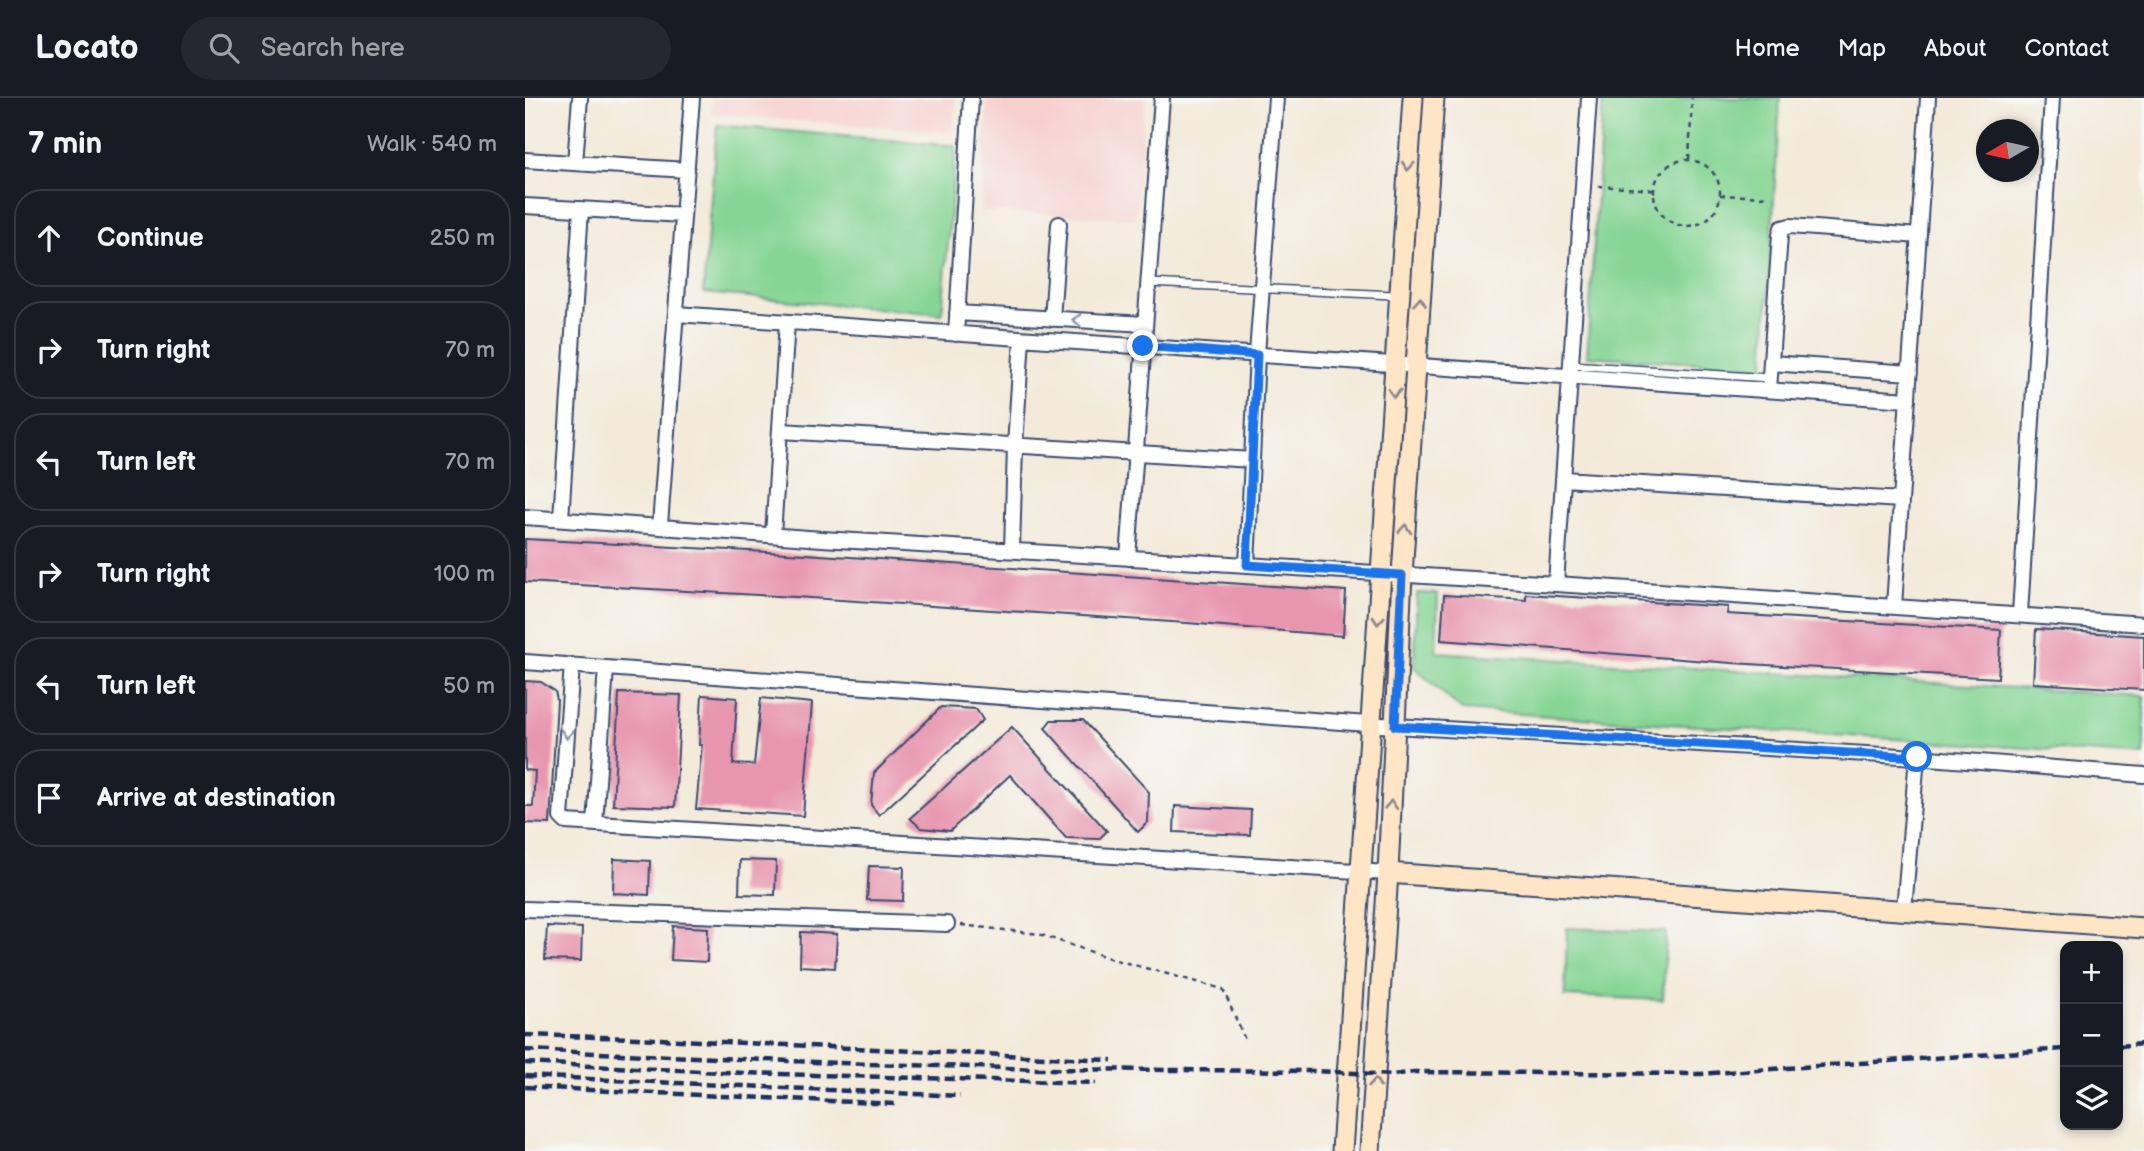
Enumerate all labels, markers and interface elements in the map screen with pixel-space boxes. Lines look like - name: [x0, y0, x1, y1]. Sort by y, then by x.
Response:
- search box: [181, 17, 671, 80]
- text: Locato: [35, 28, 139, 68]
- icon: search: [205, 29, 243, 67]
- text: Search here: [261, 33, 405, 64]
- text: Home: [1735, 34, 1800, 63]
- text: Map: [1838, 34, 1886, 63]
- text: About: [1924, 34, 1986, 63]
- text: Contact: [2024, 34, 2109, 63]
- north arrow: [1976, 119, 2039, 182]
- text: 7 min: [28, 126, 102, 162]
- text: Walk · 540 m: [367, 130, 497, 158]
- one-way arrow: [1401, 161, 1416, 172]
- icon: ahead: [30, 219, 68, 257]
- text: Continue: [97, 223, 204, 254]
- text: 250 m: [429, 224, 495, 252]
- one-way arrow: [1412, 296, 1427, 307]
- one-way arrow: [1071, 313, 1082, 328]
- route end: [1127, 330, 1158, 361]
- icon: right: [30, 331, 68, 369]
- text: Turn right: [97, 335, 210, 366]
- text: 70 m: [445, 336, 495, 364]
- one-way arrow: [1387, 388, 1402, 399]
- icon: left: [30, 443, 68, 481]
- text: Turn left: [97, 447, 196, 478]
- text: 70 m: [445, 448, 495, 476]
- one-way arrow: [1397, 523, 1412, 534]
- icon: right: [30, 555, 68, 593]
- text: Turn right: [97, 559, 210, 590]
- text: 100 m: [434, 560, 495, 588]
- one-way arrow: [1371, 615, 1386, 626]
- icon: left: [30, 667, 68, 705]
- text: Turn left: [97, 671, 196, 702]
- text: 50 m: [443, 672, 495, 700]
- one-way arrow: [560, 728, 575, 739]
- route start: [1901, 741, 1932, 772]
- icon: arrive: [30, 779, 68, 817]
- text: Arrive at destination: [97, 783, 336, 814]
- one-way arrow: [1384, 799, 1399, 810]
- map controls: [2060, 941, 2123, 1130]
- button: +: [2060, 941, 2123, 1004]
- button: −: [2060, 1004, 2123, 1067]
- button: layers: [2060, 1067, 2123, 1130]
- one-way arrow: [1367, 1077, 1382, 1088]

